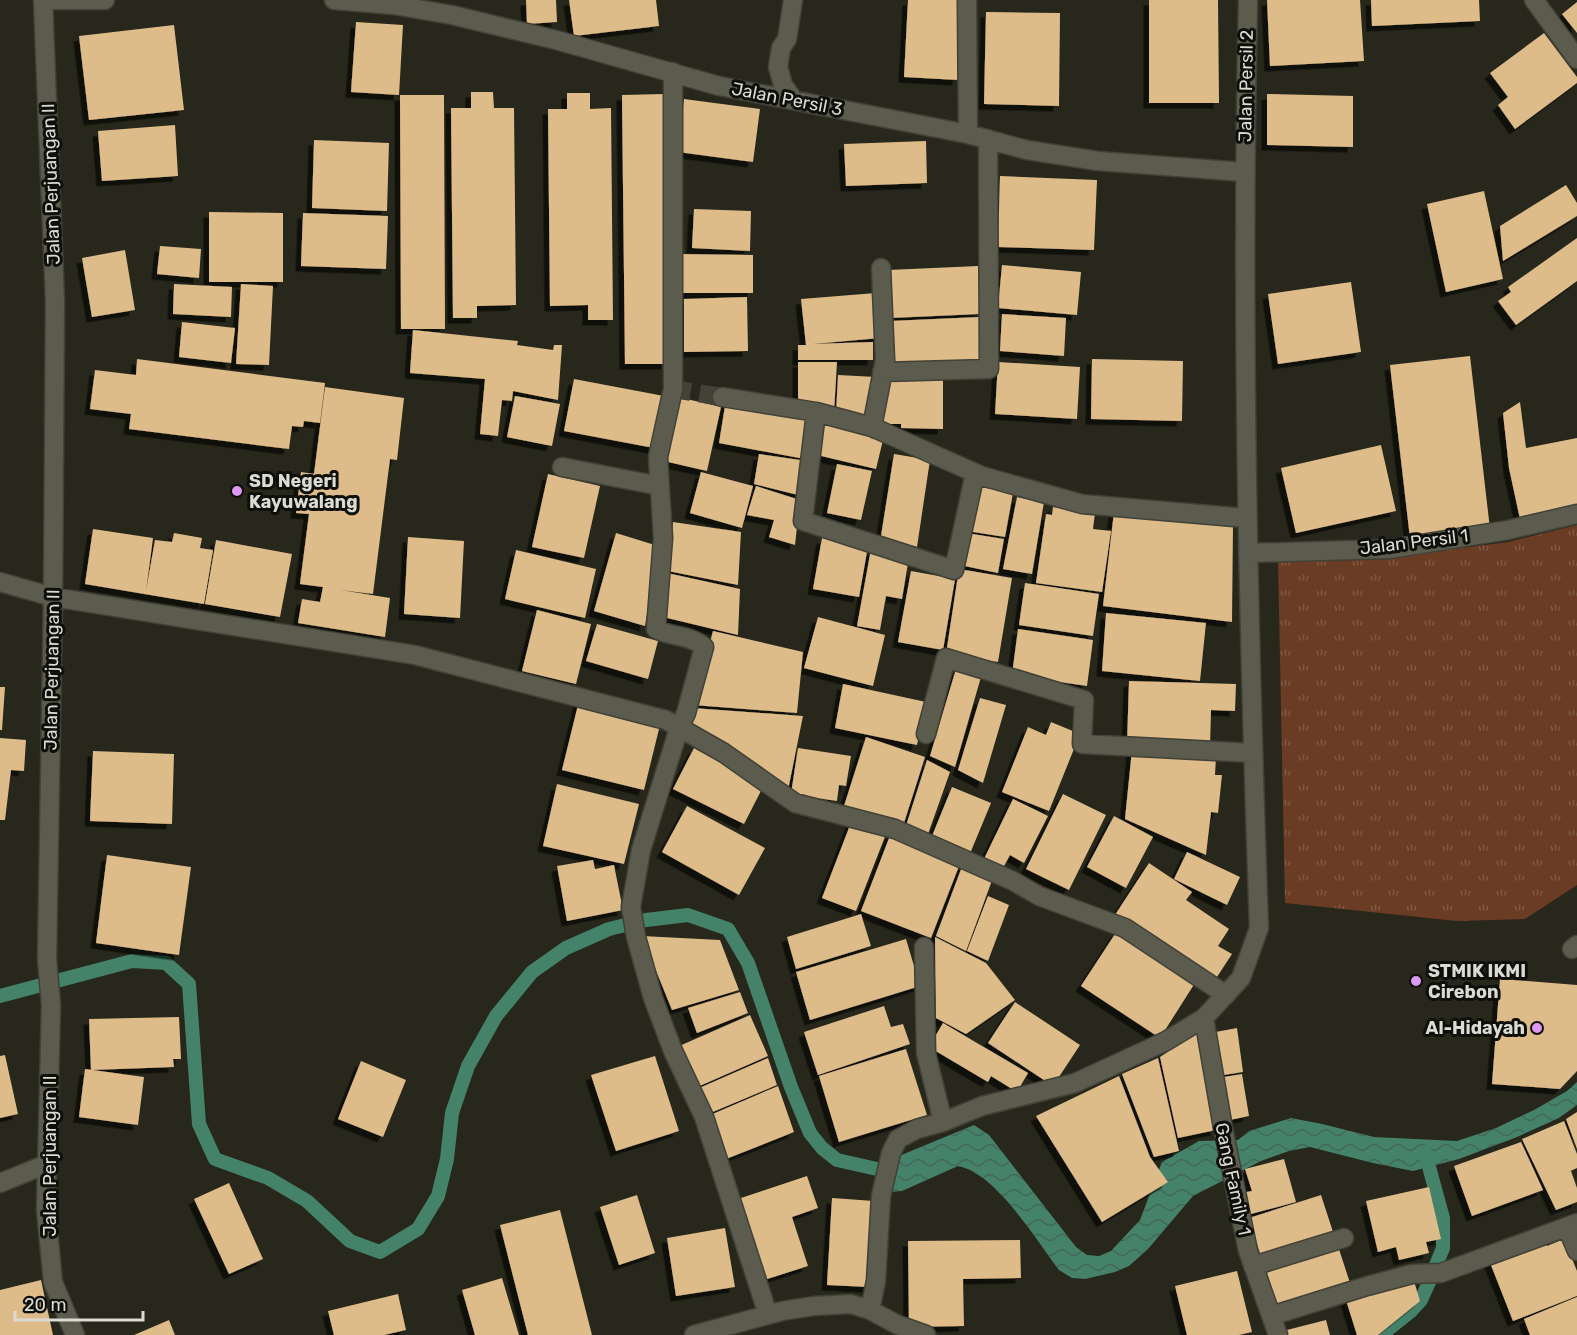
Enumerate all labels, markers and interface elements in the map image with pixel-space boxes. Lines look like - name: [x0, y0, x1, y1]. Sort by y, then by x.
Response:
- street label: Jalan Persil 2: [1234, 30, 1258, 142]
- street label: Jalan Persil 3: [730, 77, 844, 121]
- street label: Jalan Perjuangan II: [37, 103, 65, 265]
- place label: SD Negeri Kayuwalang: [249, 470, 358, 513]
- marker: SD Negeri Kayuwalang: [230, 484, 244, 498]
- street label: Jalan Persil 1: [1358, 524, 1470, 560]
- street label: Jalan Perjuangan II: [40, 589, 64, 751]
- place label: STMIK IKMI Cirebon: [1428, 960, 1526, 1003]
- marker: STMIK IKMI Cirebon: [1409, 974, 1423, 988]
- place label: Al-Hidayah: [1426, 1017, 1525, 1039]
- marker: Al-Hidayah: [1530, 1021, 1544, 1035]
- street label: Jalan Perjuangan II: [39, 1075, 61, 1237]
- street label: Gang Family 1: [1210, 1121, 1256, 1237]
- scale bar: [15, 1284, 142, 1322]
- text: 20 m: [24, 1294, 66, 1316]

